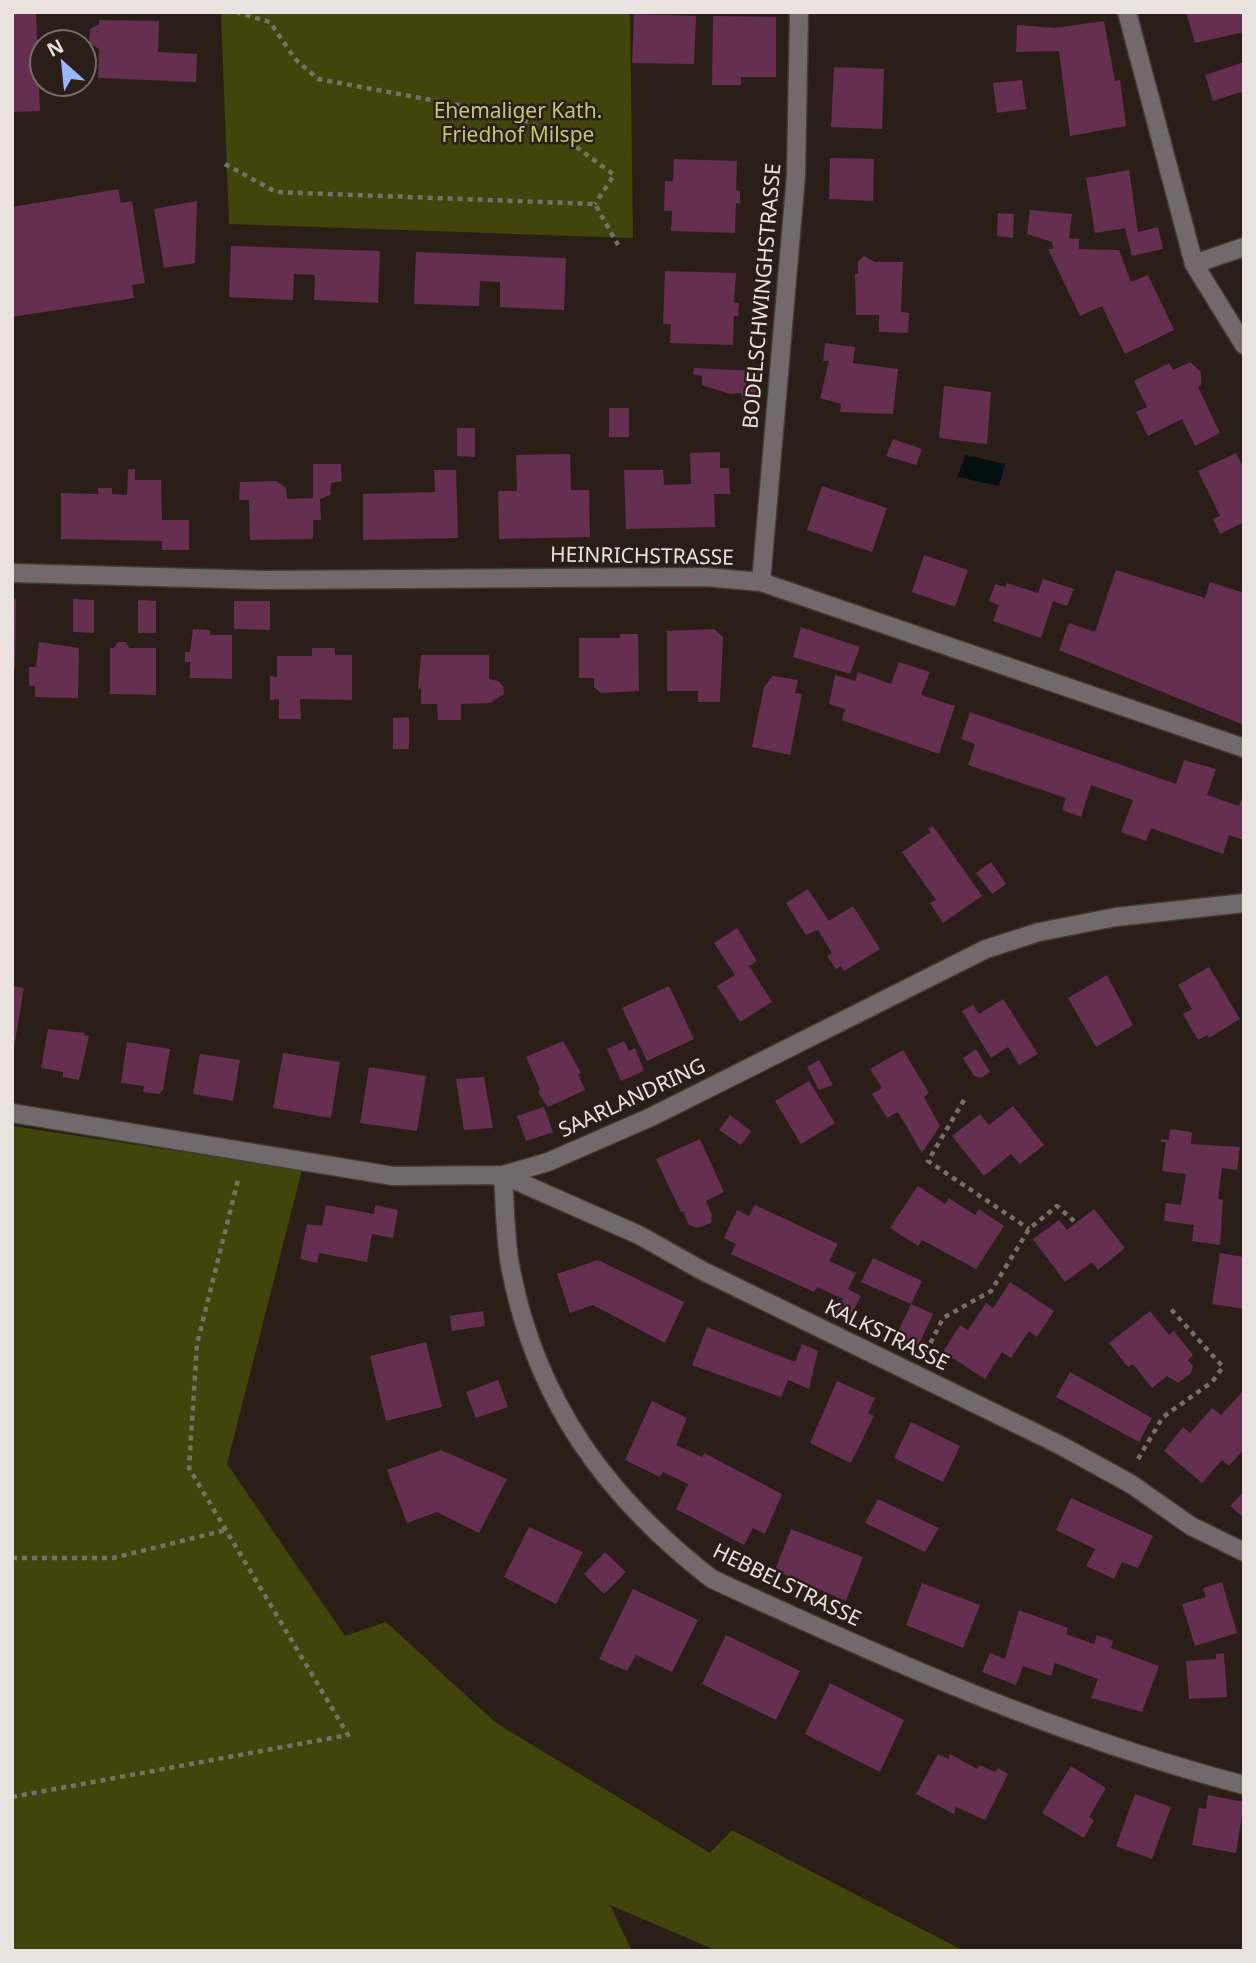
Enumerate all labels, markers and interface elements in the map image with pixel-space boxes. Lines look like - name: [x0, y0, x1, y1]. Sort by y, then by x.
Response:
- north arrow: [28, 28, 98, 98]
- text: N: [42, 33, 68, 63]
- park label: Ehemaliger Kath. Friedhof Milspe: [434, 96, 602, 148]
- street label: BODELSCHWINGHSTRASSE: [735, 162, 787, 430]
- street label: HEINRICHSTRASSE: [550, 539, 734, 571]
- street label: SAARLANDRING: [554, 1051, 709, 1143]
- street label: KALKSTRASSE: [821, 1292, 954, 1376]
- street label: HEBBELSTRASSE: [709, 1536, 866, 1632]

